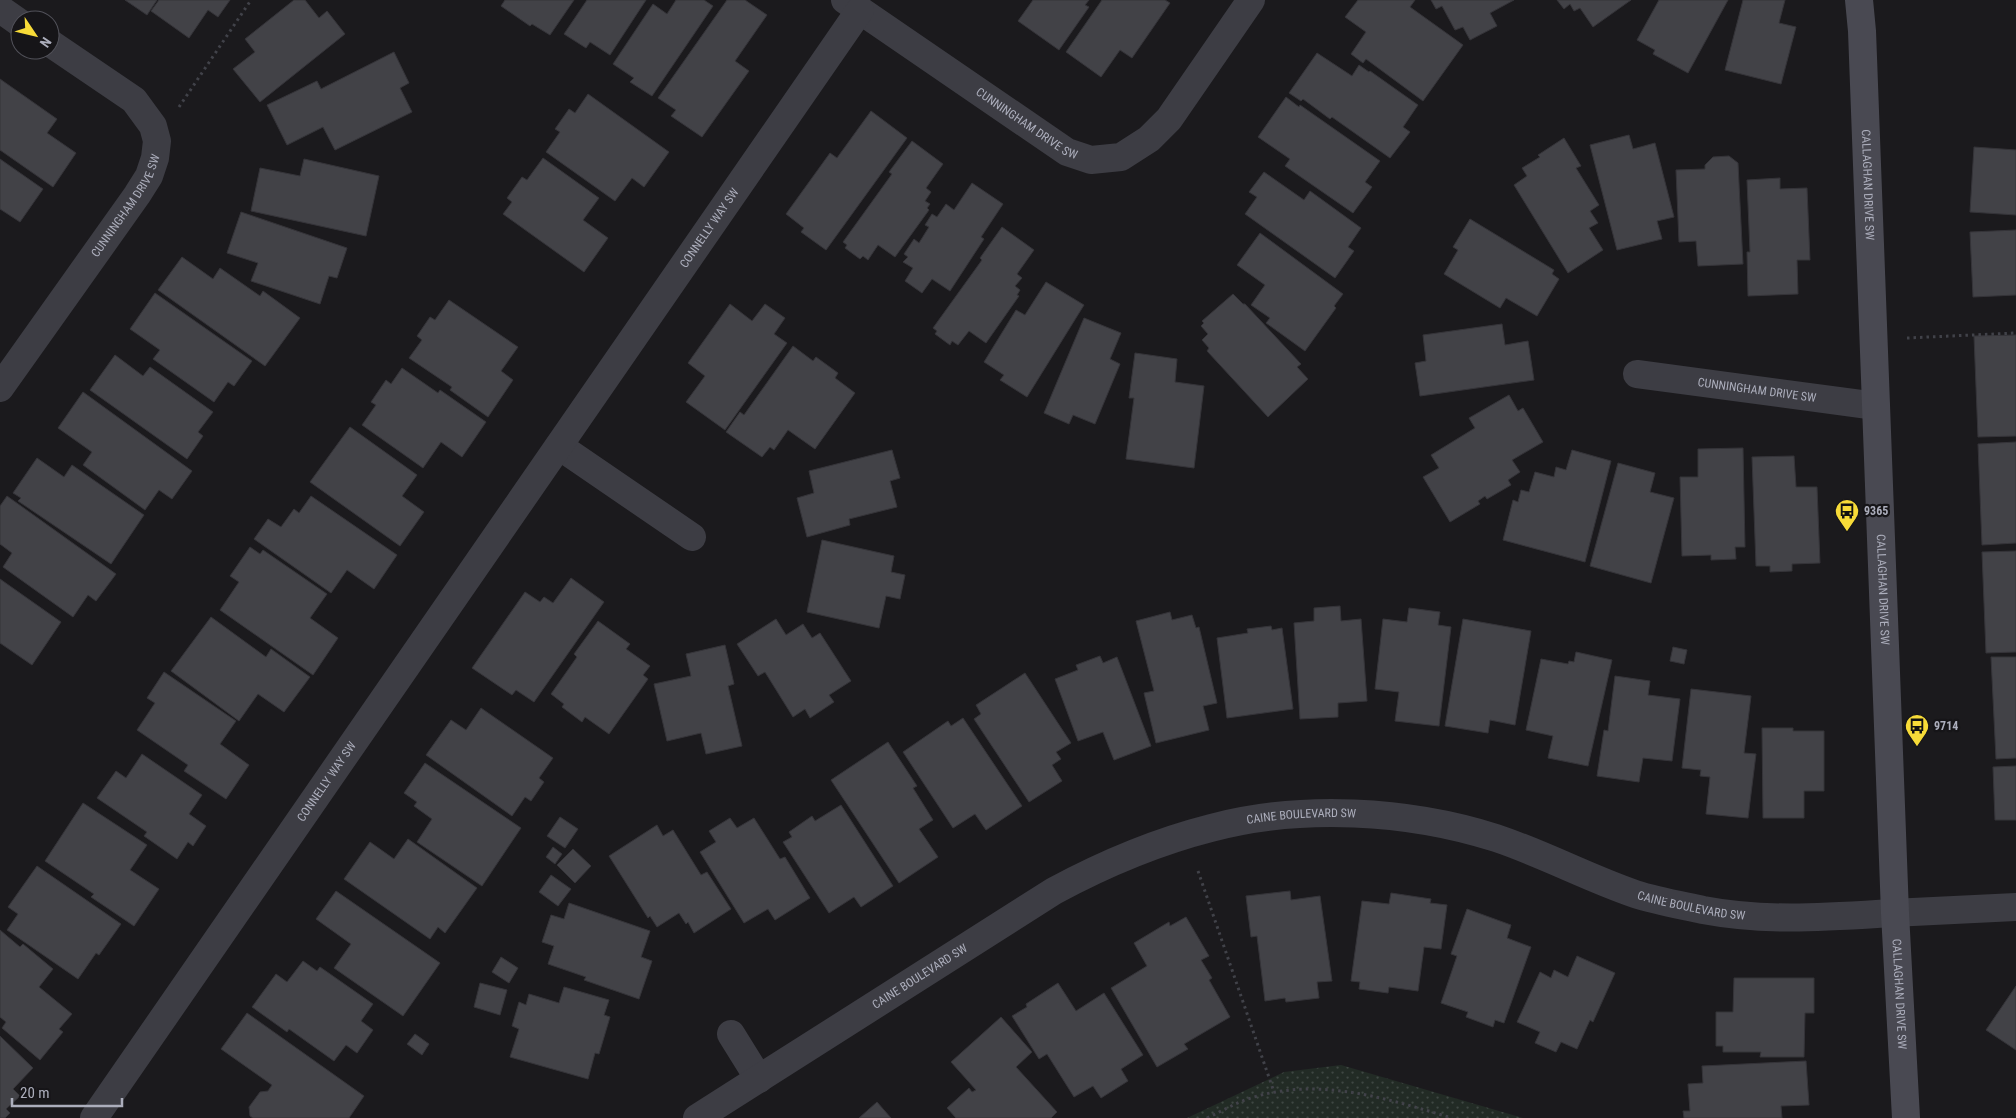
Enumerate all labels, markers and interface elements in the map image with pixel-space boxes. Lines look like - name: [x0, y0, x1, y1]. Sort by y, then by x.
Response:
- north arrow: [10, 10, 60, 60]
- text: N: [37, 34, 55, 51]
- street label: CUNNINGHAM DRIVE SW: [973, 85, 1079, 162]
- street label: CALLAGHAN DRIVE SW: [1859, 129, 1877, 240]
- street label: CUNNINGHAM DRIVE SW: [88, 152, 163, 260]
- street label: CONNELLY WAY SW: [677, 185, 742, 271]
- street label: CUNNINGHAM DRIVE SW: [1697, 375, 1817, 405]
- bus stop icon: 9365: [1834, 498, 1860, 532]
- place label: 9365: [1864, 504, 1888, 518]
- street label: CALLAGHAN DRIVE SW: [1874, 534, 1892, 645]
- bus stop icon: 9714: [1904, 713, 1930, 747]
- place label: 9714: [1934, 719, 1958, 733]
- street label: CONNELLY WAY SW: [294, 739, 359, 824]
- street label: CAINE BOULEVARD SW: [1245, 806, 1356, 827]
- street label: CAINE BOULEVARD SW: [1636, 888, 1746, 923]
- street label: CALLAGHAN DRIVE SW: [1889, 938, 1909, 1050]
- street label: CAINE BOULEVARD SW: [870, 941, 970, 1012]
- scale bar: [12, 1076, 122, 1108]
- text: 20 m: [20, 1084, 50, 1102]

